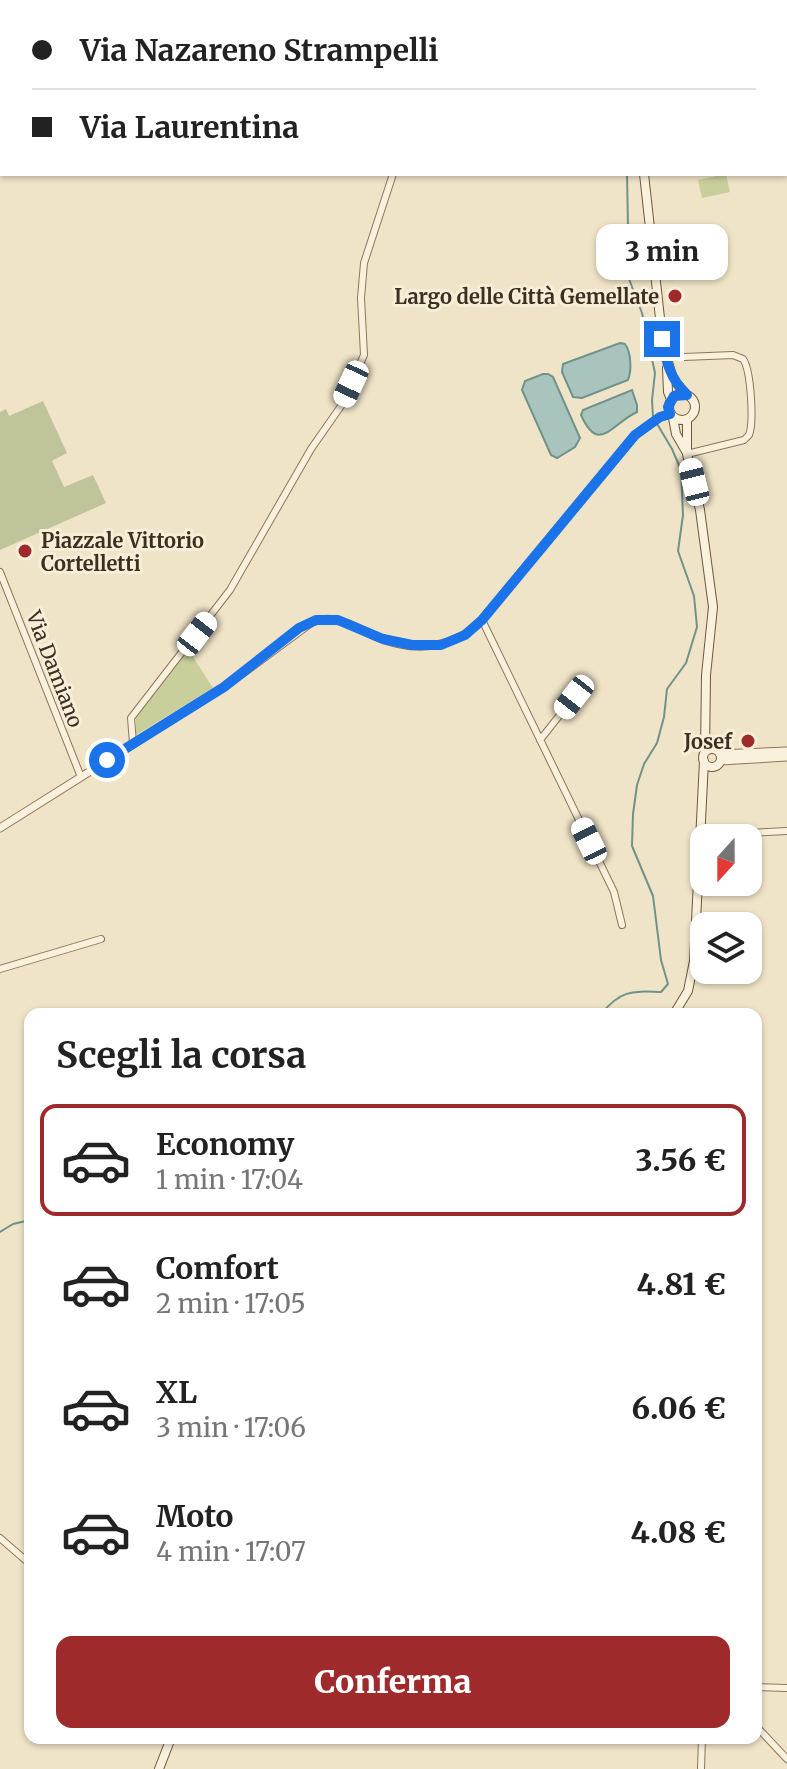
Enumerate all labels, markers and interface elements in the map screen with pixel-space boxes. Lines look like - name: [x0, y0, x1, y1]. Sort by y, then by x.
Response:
- text: Via Nazareno Strampelli: [80, 31, 439, 69]
- text: Via Laurentina: [80, 108, 299, 146]
- callout: 3 min: [596, 223, 728, 279]
- text: 3 min: [625, 235, 699, 268]
- place label: Largo delle Città Gemellate: [394, 284, 659, 309]
- marker: Largo delle Città Gemellate: [666, 287, 684, 305]
- route end: [644, 321, 680, 357]
- car: [330, 357, 372, 411]
- car: [677, 456, 711, 508]
- place label: Piazzale Vittorio Cortelletti: [41, 528, 204, 576]
- marker: Piazzale Vittorio Cortelletti: [16, 542, 34, 560]
- street label: Via Damiano: [21, 606, 89, 731]
- car: [173, 608, 221, 660]
- car: [550, 671, 598, 723]
- place label: Josef: [683, 729, 733, 754]
- marker: Josef: [739, 732, 757, 750]
- route start: [89, 742, 125, 778]
- car: [568, 814, 610, 868]
- north arrow: [690, 824, 762, 896]
- map controls: [690, 824, 762, 984]
- button: layers: [690, 912, 762, 984]
- text: Scegli la corsa: [56, 1033, 306, 1078]
- icon: car: [60, 1124, 132, 1196]
- text: Economy: [156, 1125, 294, 1163]
- text: 3.56 €: [636, 1141, 726, 1179]
- text: 1 min · 17:04: [156, 1163, 303, 1196]
- icon: car: [60, 1248, 132, 1320]
- text: Comfort: [156, 1249, 279, 1287]
- text: 4.81 €: [636, 1265, 726, 1303]
- text: 2 min · 17:05: [156, 1287, 306, 1320]
- icon: car: [60, 1372, 132, 1444]
- text: XL: [156, 1373, 197, 1411]
- text: 6.06 €: [632, 1389, 726, 1427]
- text: 3 min · 17:06: [156, 1411, 306, 1444]
- icon: car: [60, 1496, 132, 1568]
- text: Moto: [156, 1497, 234, 1535]
- text: 4.08 €: [630, 1513, 726, 1551]
- text: 4 min · 17:07: [156, 1535, 306, 1568]
- button: Conferma: [56, 1636, 730, 1728]

